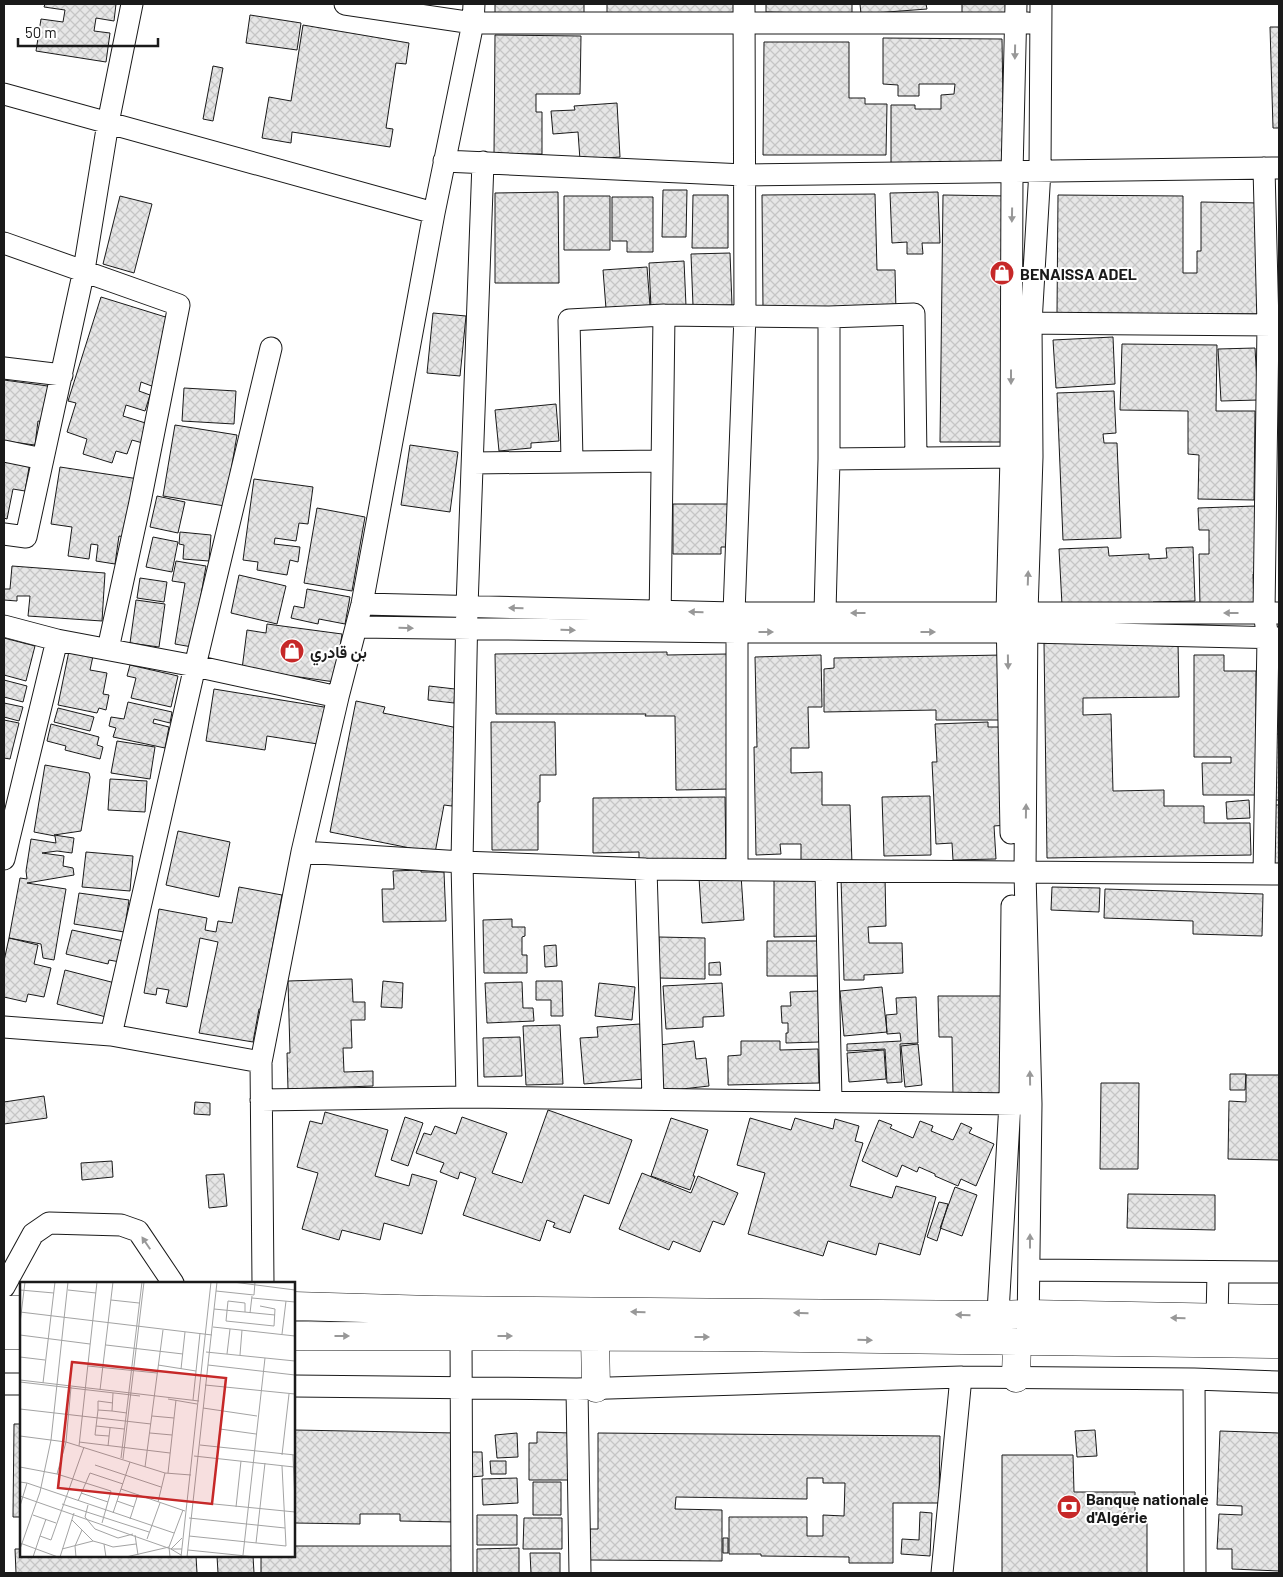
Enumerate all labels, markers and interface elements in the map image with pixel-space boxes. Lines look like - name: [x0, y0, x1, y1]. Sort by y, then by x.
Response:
- scale bar: [18, 15, 158, 47]
- text: 50 m: [25, 23, 57, 41]
- one-way arrow: [1011, 45, 1019, 61]
- one-way arrow: [1008, 207, 1016, 223]
- shop icon: BENAISSA ADEL: [989, 260, 1015, 286]
- place label: BENAISSA ADEL: [1020, 264, 1137, 283]
- one-way arrow: [1007, 370, 1015, 386]
- one-way arrow: [1024, 570, 1032, 586]
- one-way arrow: [507, 604, 523, 612]
- one-way arrow: [687, 608, 703, 616]
- one-way arrow: [850, 609, 866, 617]
- one-way arrow: [1222, 609, 1238, 617]
- one-way arrow: [398, 624, 414, 632]
- one-way arrow: [560, 626, 576, 634]
- one-way arrow: [758, 628, 774, 636]
- one-way arrow: [920, 628, 936, 636]
- shop icon: بن قادري: [279, 638, 305, 664]
- place label: بن قادري: [310, 642, 367, 666]
- one-way arrow: [1005, 655, 1013, 671]
- one-way arrow: [1022, 803, 1030, 819]
- one-way arrow: [1026, 1070, 1034, 1086]
- one-way arrow: [1026, 1232, 1034, 1248]
- one-way arrow: [141, 1236, 151, 1250]
- inset map: [20, 1282, 295, 1557]
- one-way arrow: [630, 1308, 646, 1316]
- one-way arrow: [792, 1309, 808, 1317]
- one-way arrow: [955, 1311, 971, 1319]
- one-way arrow: [1170, 1314, 1186, 1322]
- one-way arrow: [335, 1332, 351, 1340]
- one-way arrow: [497, 1332, 513, 1340]
- one-way arrow: [695, 1333, 711, 1341]
- one-way arrow: [857, 1336, 873, 1344]
- place label: Banque nationale d'Algérie: [1086, 1489, 1209, 1526]
- bank icon: Banque nationale d'Algérie: [1056, 1494, 1082, 1520]

